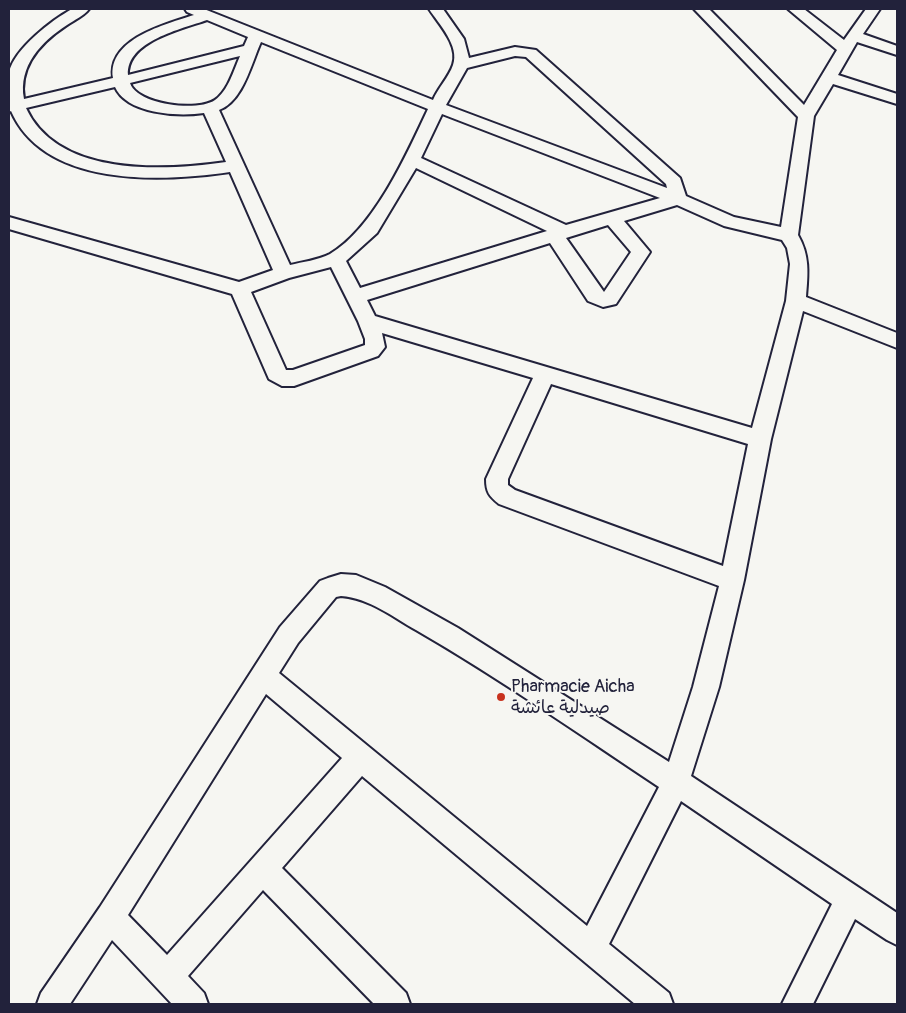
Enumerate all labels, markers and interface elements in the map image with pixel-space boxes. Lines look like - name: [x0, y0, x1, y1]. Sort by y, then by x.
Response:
- place label: Pharmacie Aicha صيدلية عائشة: [511, 676, 634, 719]
- marker: Pharmacie Aicha صيدلية عائشة: [495, 691, 507, 703]

